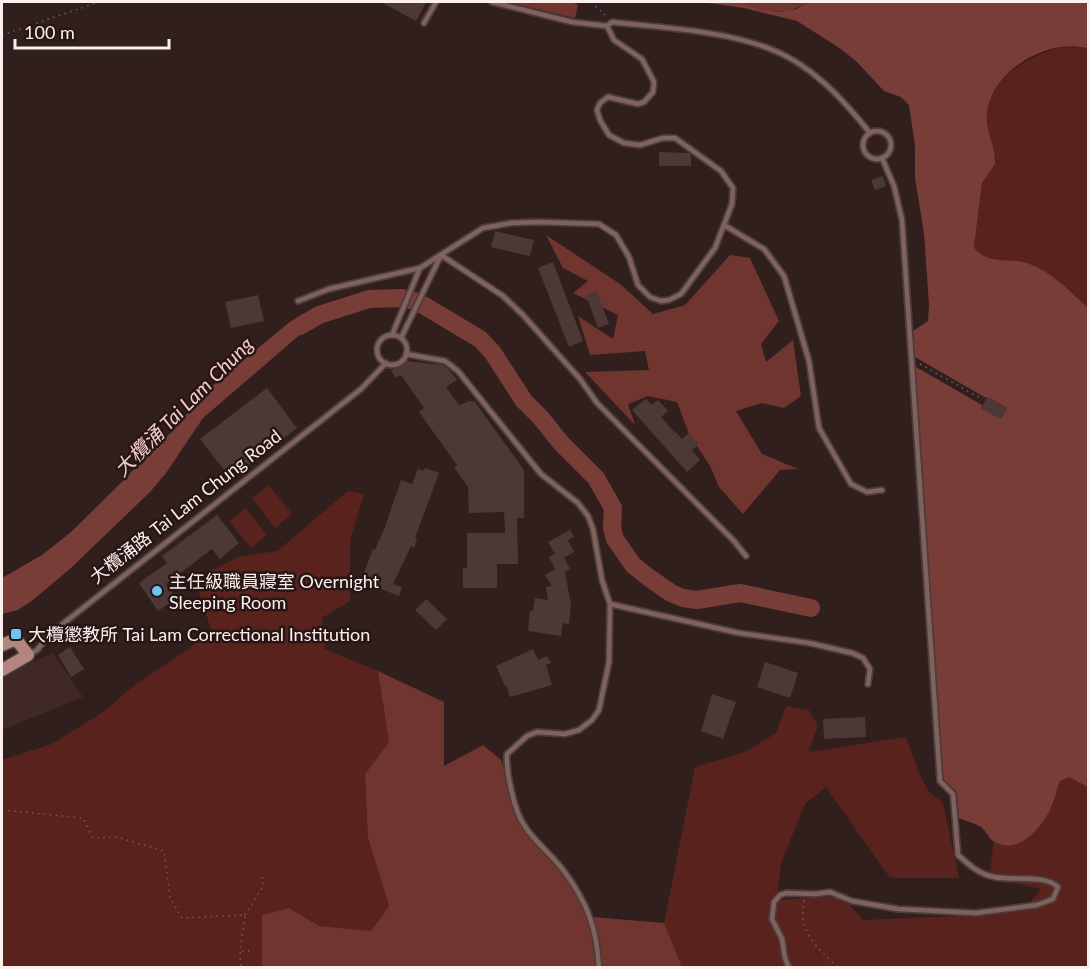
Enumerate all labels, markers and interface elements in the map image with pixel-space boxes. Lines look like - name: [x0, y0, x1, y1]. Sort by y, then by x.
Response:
- scale bar: [15, 12, 170, 50]
- text: 100 m: [24, 21, 75, 43]
- water label: 大欖涌 Tai Lam Chung: [109, 331, 258, 480]
- street label: 大欖涌路 Tai Lam Chung Road: [85, 424, 285, 588]
- place label: 主任級職員寢室 Overnight Sleeping Room: [169, 570, 380, 613]
- marker: 主任級職員寢室 Overnight Sleeping Room: [150, 584, 164, 598]
- place label: 大欖懲教所 Tai Lam Correctional Institution: [28, 623, 370, 645]
- marker: 大欖懲教所 Tai Lam Correctional Institution: [9, 627, 23, 641]

